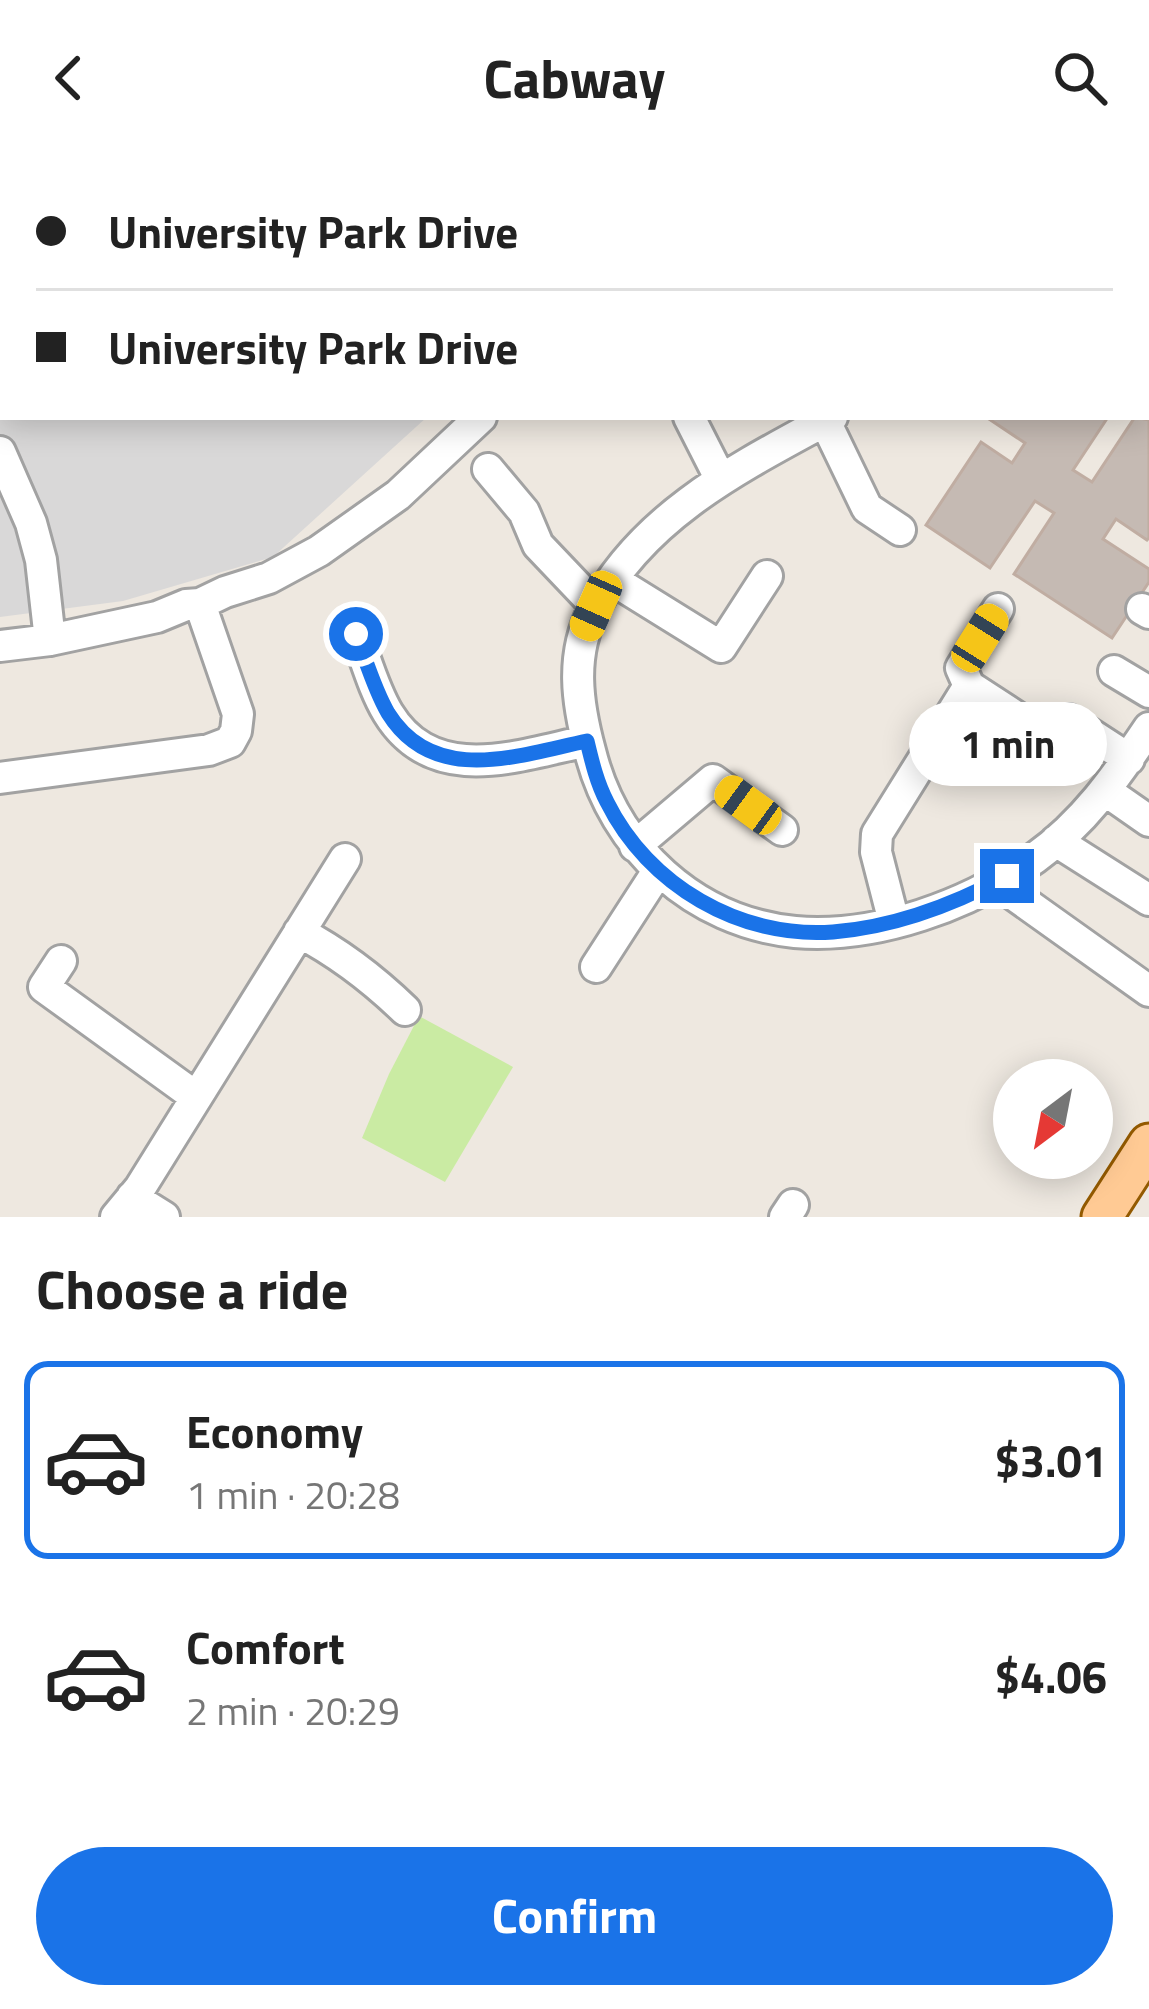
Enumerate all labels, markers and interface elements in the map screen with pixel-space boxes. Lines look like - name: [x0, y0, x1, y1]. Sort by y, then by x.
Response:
- text: Cabway: [483, 37, 666, 119]
- icon: back: [36, 45, 102, 111]
- icon: search: [1047, 45, 1113, 111]
- text: University Park Drive: [108, 197, 518, 265]
- text: University Park Drive: [108, 313, 518, 381]
- car: [565, 566, 627, 646]
- car: [946, 598, 1014, 678]
- route start: [329, 607, 383, 661]
- callout: 1 min: [908, 702, 1106, 786]
- text: 1 min: [961, 714, 1055, 773]
- car: [708, 769, 788, 841]
- route end: [980, 849, 1034, 903]
- north arrow: [993, 1059, 1113, 1179]
- map controls: [993, 1059, 1113, 1179]
- text: Choose a ride: [36, 1248, 348, 1330]
- text: Economy: [186, 1397, 363, 1465]
- icon: car: [42, 1406, 150, 1514]
- text: $3.01: [995, 1426, 1107, 1494]
- text: 1 min · 20:28: [186, 1465, 400, 1524]
- text: Comfort: [186, 1613, 345, 1681]
- icon: car: [42, 1622, 150, 1730]
- text: $4.06: [995, 1642, 1107, 1710]
- text: 2 min · 20:29: [186, 1681, 400, 1740]
- button: Confirm: [36, 1847, 1113, 1985]

